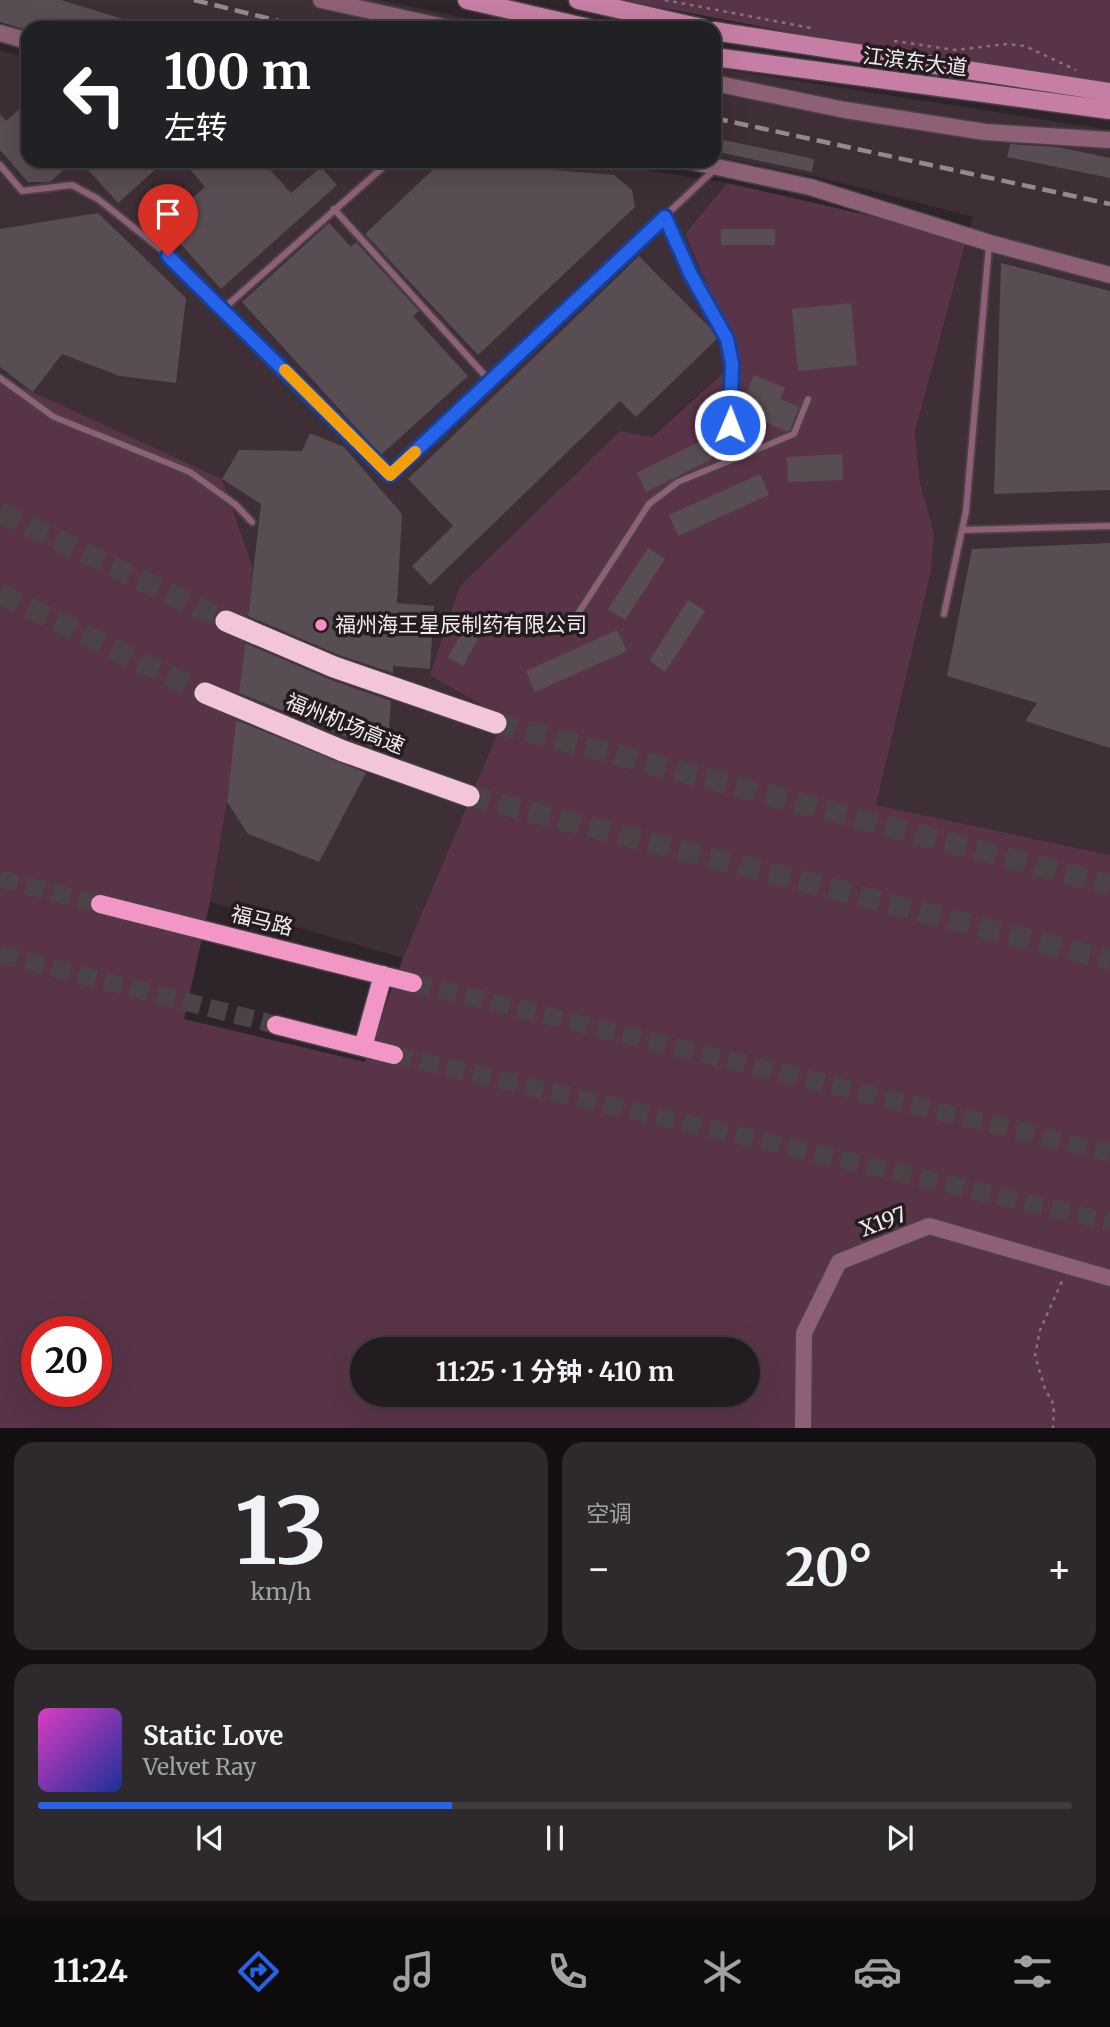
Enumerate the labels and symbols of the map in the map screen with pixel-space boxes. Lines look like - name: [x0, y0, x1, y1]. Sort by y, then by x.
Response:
- street label: 江滨东大道: [861, 42, 969, 81]
- pin: [138, 184, 198, 256]
- position arrow: [693, 388, 767, 462]
- place label: 福州海王星辰制药有限公司: [335, 611, 587, 638]
- marker: 福州海王星辰制药有限公司: [313, 617, 329, 633]
- street label: 福州机场高速: [282, 687, 409, 760]
- street label: 福马路: [228, 900, 296, 941]
- street label: X197: [856, 1200, 910, 1243]
- speed limit sign: 20: [21, 1316, 112, 1407]

